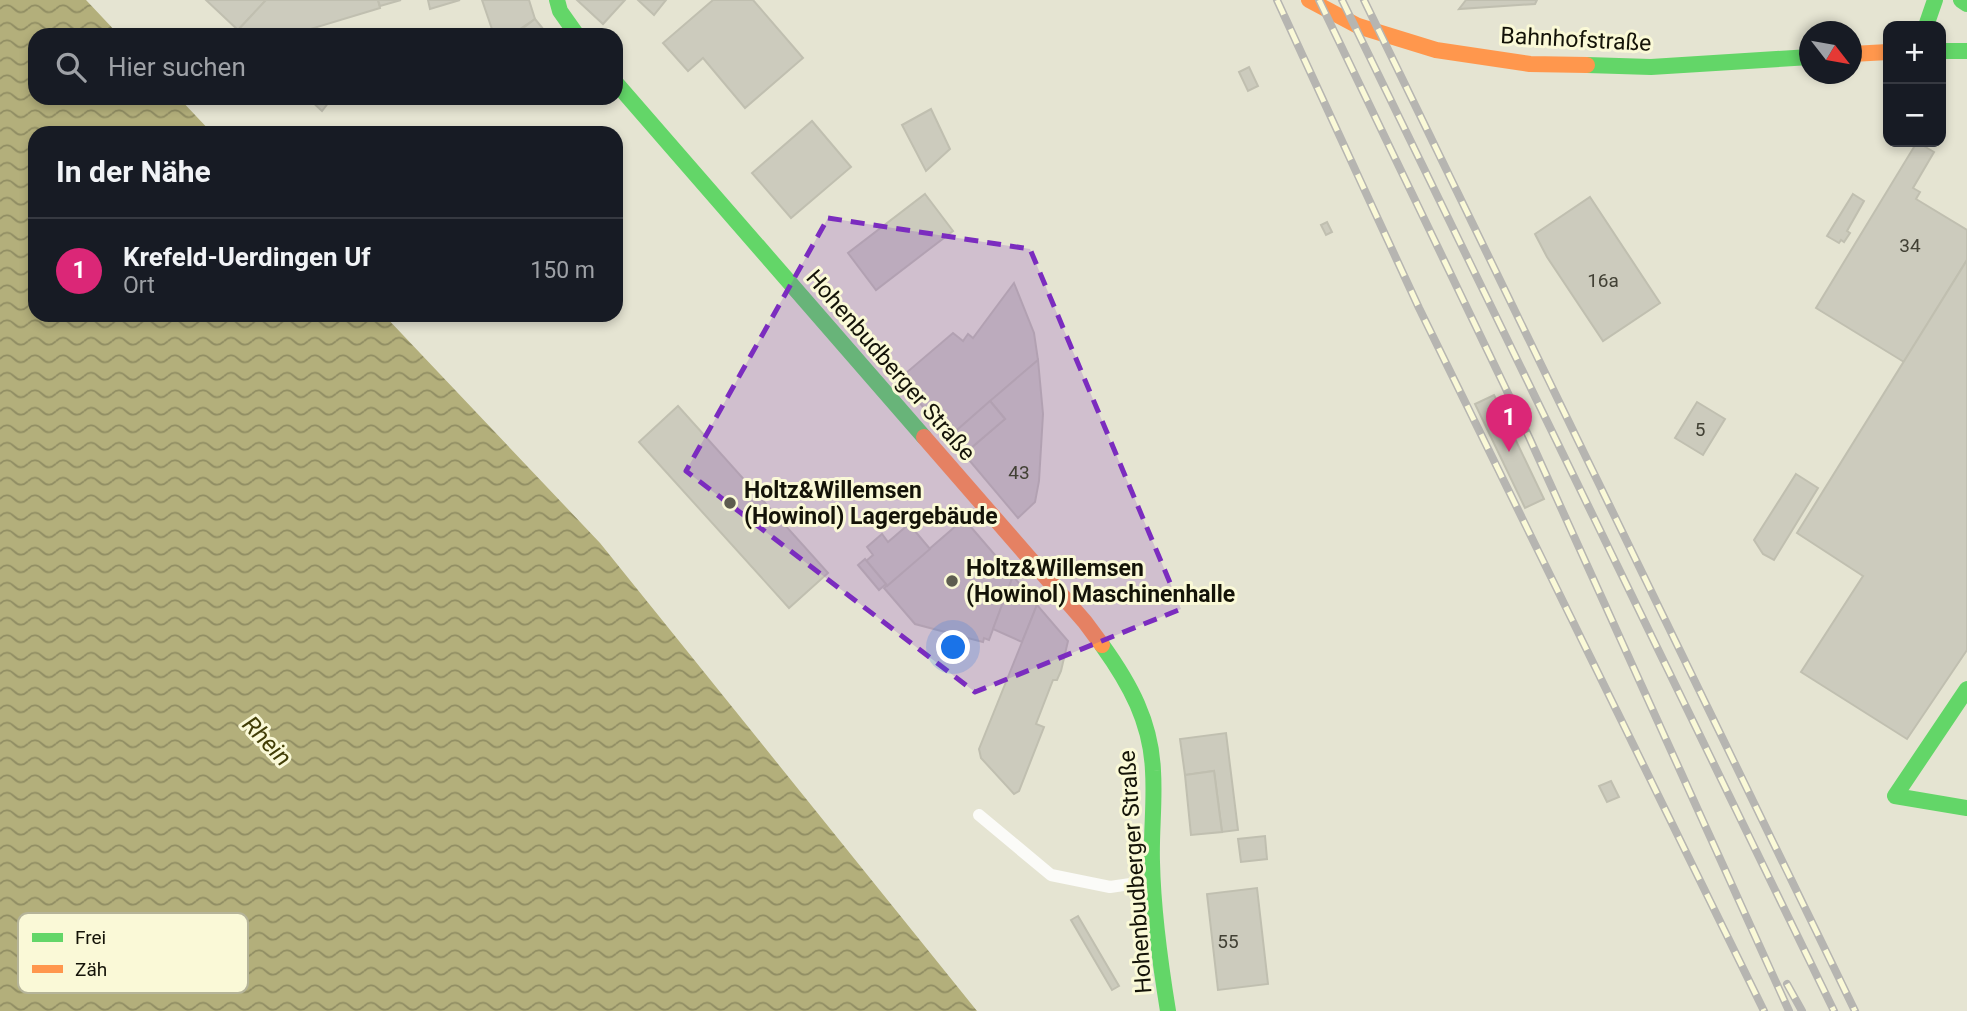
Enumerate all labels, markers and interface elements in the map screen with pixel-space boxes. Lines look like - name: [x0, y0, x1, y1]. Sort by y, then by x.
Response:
- north arrow: [1799, 21, 1862, 84]
- map controls: [1883, 21, 1946, 147]
- button: +: [1883, 21, 1946, 84]
- street label: Bahnhofstraße: [1500, 22, 1652, 57]
- search box: [28, 28, 623, 105]
- icon: search: [52, 48, 90, 86]
- text: Hier suchen: [108, 52, 246, 82]
- button: −: [1883, 84, 1946, 147]
- text: In der Nähe: [56, 154, 211, 189]
- house number: 34: [1899, 234, 1921, 257]
- text: Krefeld-Uerdingen Uf: [123, 242, 371, 272]
- text: 1: [72, 257, 86, 284]
- text: 150 m: [530, 257, 595, 284]
- street label: Hohenbudberger Straße: [800, 264, 981, 466]
- house number: 16a: [1587, 269, 1619, 292]
- text: Ort: [123, 272, 155, 299]
- pin: 1: [1486, 394, 1532, 452]
- house number: 5: [1695, 418, 1705, 441]
- house number: 43: [1008, 461, 1030, 484]
- place label: Holtz&Willemsen (Howinol) Lagergebäude: [744, 477, 998, 530]
- marker: Holtz&Willemsen (Howinol) Lagergebäude: [722, 495, 738, 511]
- place label: Holtz&Willemsen (Howinol) Maschinenhalle: [966, 555, 1235, 608]
- marker: Holtz&Willemsen (Howinol) Maschinenhalle: [944, 573, 960, 589]
- your location: [936, 630, 970, 664]
- water label: Rhein: [237, 710, 297, 772]
- street label: Hohenbudberger Straße: [1114, 749, 1157, 995]
- legend: [18, 913, 248, 993]
- text: Frei: [75, 926, 106, 949]
- house number: 55: [1217, 930, 1239, 953]
- text: Zäh: [75, 958, 107, 981]

